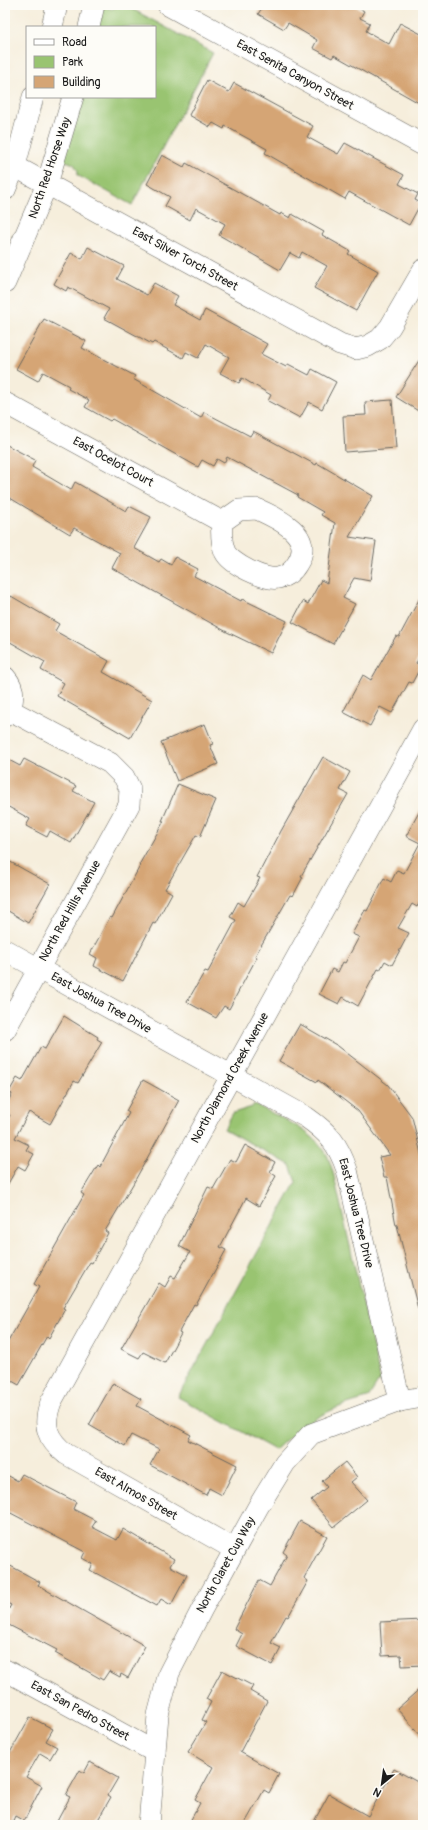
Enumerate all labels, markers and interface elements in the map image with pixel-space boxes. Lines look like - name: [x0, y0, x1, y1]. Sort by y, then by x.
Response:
- legend: [26, 26, 156, 98]
- text: Road: [62, 35, 87, 50]
- street label: East Senita Canyon Street: [234, 36, 356, 114]
- text: Park: [62, 55, 83, 70]
- text: Building: [62, 75, 101, 90]
- street label: North Red Horse Way: [26, 115, 74, 221]
- street label: East Silver Torch Street: [130, 224, 241, 294]
- street label: East Ocelot Court: [70, 434, 156, 490]
- street label: North Red Hills Avenue: [36, 858, 104, 964]
- street label: East Joshua Tree Drive: [48, 969, 154, 1037]
- street label: North Diamond Creek Avenue: [188, 1010, 272, 1146]
- street label: East Joshua Tree Drive: [335, 1157, 377, 1269]
- street label: East Almos Street: [92, 1464, 180, 1524]
- street label: North Claret Cup Way: [193, 1514, 259, 1616]
- street label: East San Pedro Street: [28, 1678, 132, 1744]
- north arrow: [362, 1764, 402, 1804]
- text: N: [370, 1785, 384, 1800]

